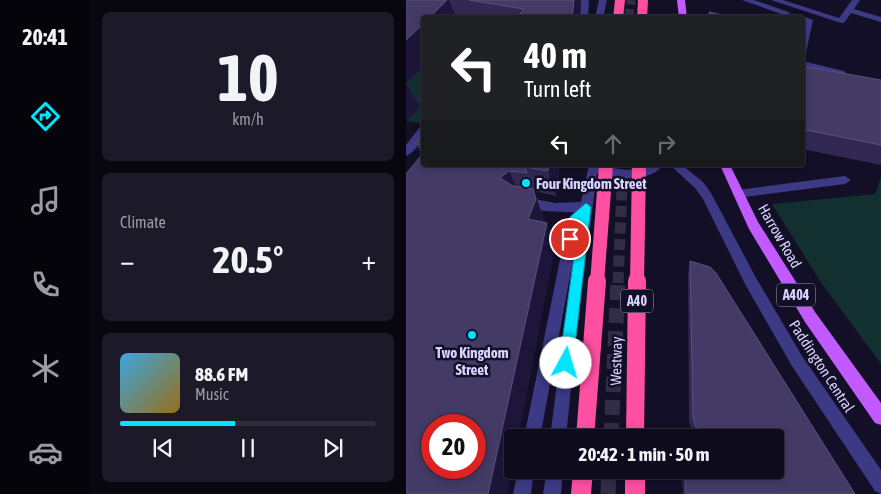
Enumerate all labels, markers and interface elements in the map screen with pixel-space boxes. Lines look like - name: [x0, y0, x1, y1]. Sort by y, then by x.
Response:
- text: 20:41: [22, 24, 68, 50]
- icon: left: [441, 35, 506, 100]
- text: 40 m: [524, 35, 587, 75]
- text: 10: [217, 40, 279, 115]
- text: Turn left: [524, 76, 591, 102]
- icon: directions: [28, 99, 63, 134]
- text: km/h: [232, 110, 264, 128]
- icon: left: [546, 130, 574, 158]
- icon: ahead: [599, 130, 627, 158]
- icon: right: [652, 130, 680, 158]
- place label: Four Kingdom Street: [536, 175, 647, 192]
- marker: Four Kingdom Street: [520, 177, 532, 189]
- icon: music: [28, 183, 63, 218]
- street label: Harrow Road: [755, 201, 805, 271]
- text: Climate: [120, 213, 166, 231]
- pin: [549, 218, 591, 260]
- icon: arrive: [556, 225, 584, 253]
- text: 20.5°: [213, 238, 283, 281]
- text: −: [120, 244, 135, 276]
- text: +: [361, 244, 376, 276]
- icon: phone: [28, 267, 63, 302]
- road number: A404: [777, 284, 815, 306]
- road number: A40: [621, 290, 653, 312]
- street label: Paddington Central: [786, 317, 858, 415]
- marker: Two Kingdom Street: [466, 329, 478, 341]
- position arrow: [539, 336, 591, 388]
- street label: Westway: [607, 336, 625, 386]
- place label: Two Kingdom Street: [435, 344, 509, 378]
- icon: climate: [28, 351, 63, 386]
- text: 88.6 FM: [195, 363, 248, 385]
- text: Music: [195, 385, 229, 403]
- speed limit sign: 20: [421, 414, 486, 479]
- icon: previous: [149, 434, 177, 462]
- icon: pause: [234, 434, 262, 462]
- icon: next: [319, 434, 347, 462]
- icon: car: [28, 435, 63, 470]
- text: 20:42 · 1 min · 50 m: [579, 443, 709, 465]

